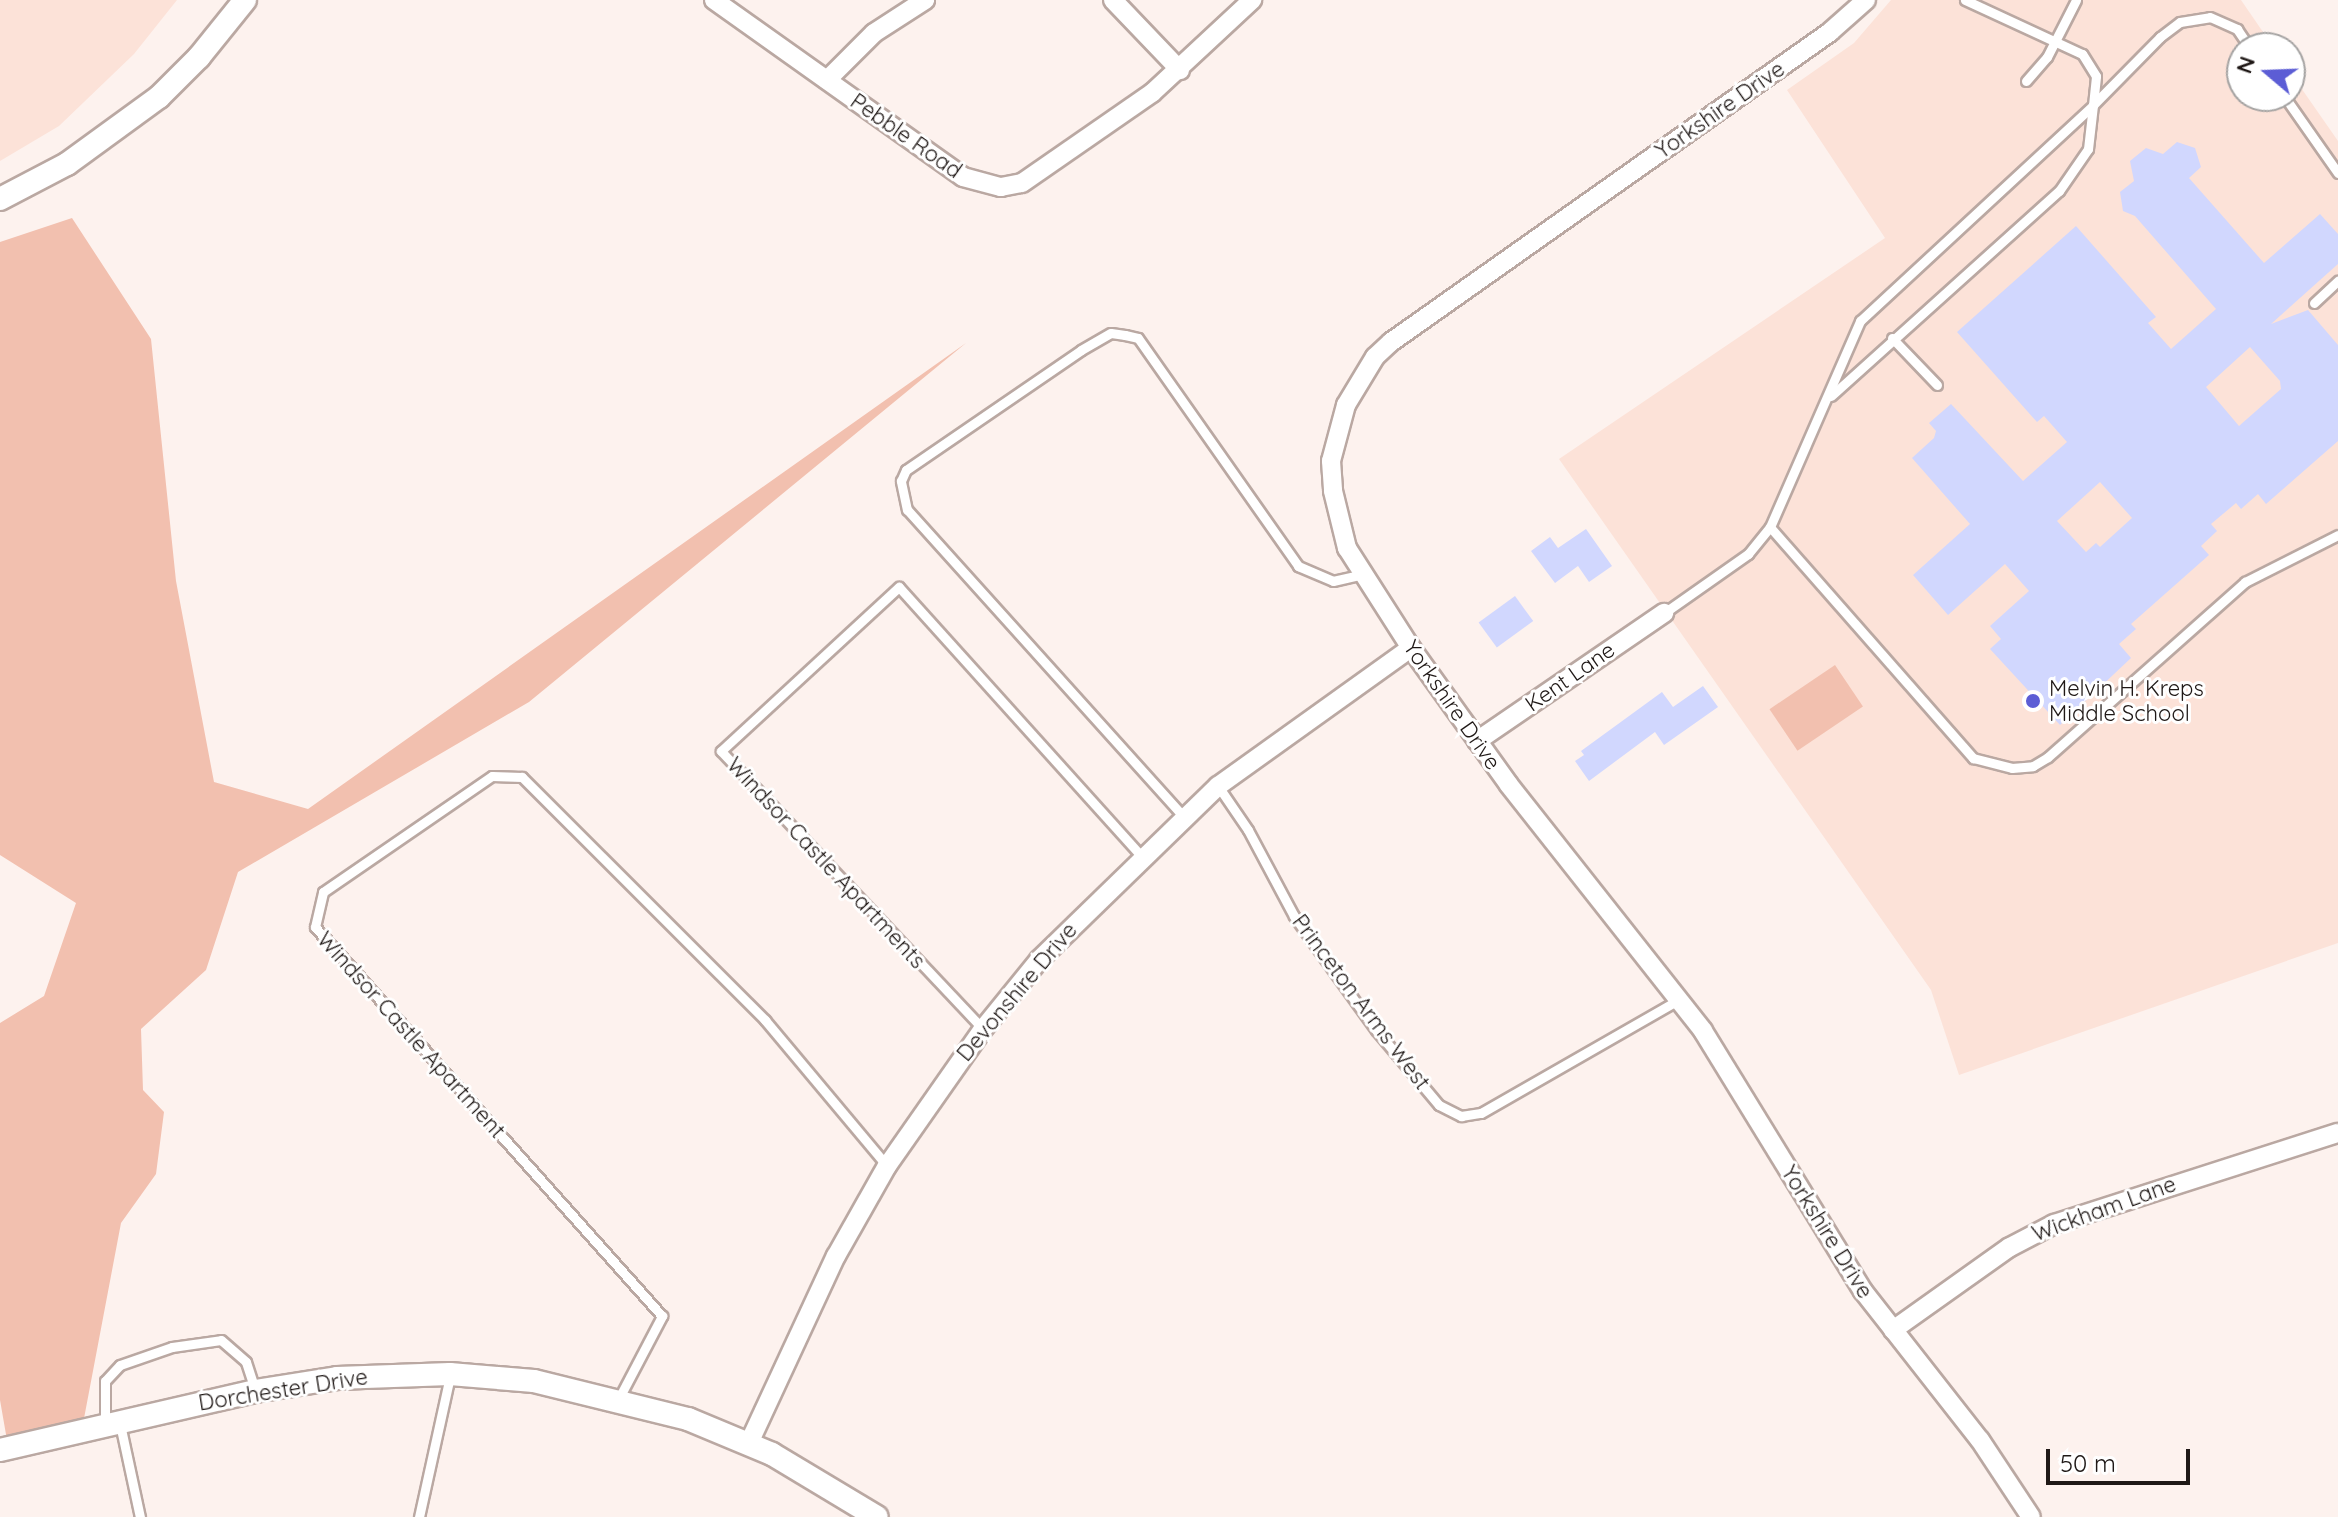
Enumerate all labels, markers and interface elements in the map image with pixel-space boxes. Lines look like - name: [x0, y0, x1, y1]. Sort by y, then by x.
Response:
- north arrow: [2226, 32, 2306, 112]
- text: N: [2229, 53, 2261, 77]
- street label: Yorkshire Drive: [1650, 56, 1790, 164]
- street label: Pebble Road: [845, 88, 967, 184]
- street label: Yorkshire Drive: [1398, 635, 1506, 775]
- street label: Kent Lane: [1520, 637, 1620, 717]
- place label: Melvin H. Kreps Middle School: [2049, 675, 2204, 726]
- marker: Melvin H. Kreps Middle School: [2024, 692, 2042, 710]
- street label: Windsor Castle Apartments: [721, 752, 931, 974]
- street label: Princeton Arms West: [1287, 909, 1435, 1095]
- street label: Devonshire Drive: [951, 917, 1083, 1067]
- street label: Windsor Castle Apartment: [311, 926, 511, 1144]
- street label: Yorkshire Drive: [1776, 1161, 1878, 1303]
- street label: Wickham Lane: [2028, 1171, 2180, 1247]
- street label: Dorchester Drive: [196, 1364, 370, 1416]
- scale bar: [2050, 1433, 2194, 1483]
- text: 50 m: [2060, 1448, 2116, 1478]

